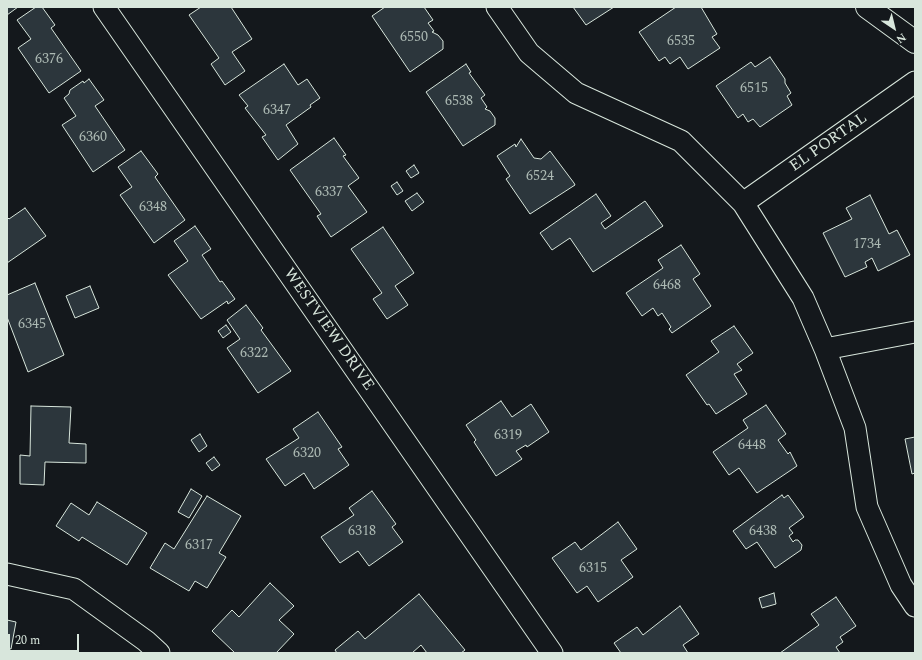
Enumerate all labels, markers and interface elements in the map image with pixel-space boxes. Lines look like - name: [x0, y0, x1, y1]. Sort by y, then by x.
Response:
- north arrow: [874, 8, 914, 48]
- text: N: [893, 29, 910, 48]
- house number: 6550: [400, 30, 428, 46]
- house number: 6535: [667, 34, 695, 50]
- house number: 6376: [35, 52, 63, 68]
- house number: 6515: [740, 81, 768, 97]
- house number: 6538: [445, 94, 473, 110]
- house number: 6347: [263, 103, 291, 119]
- street label: EL PORTAL: [786, 109, 872, 177]
- house number: 6360: [79, 130, 107, 146]
- house number: 6524: [526, 169, 554, 185]
- house number: 6337: [315, 185, 343, 201]
- house number: 6348: [139, 200, 167, 216]
- house number: 1734: [853, 237, 881, 253]
- street label: WESTVIEW DRIVE: [279, 265, 377, 395]
- house number: 6468: [653, 278, 681, 294]
- house number: 6345: [18, 317, 46, 333]
- house number: 6322: [240, 346, 268, 362]
- house number: 6319: [494, 428, 522, 444]
- house number: 6448: [738, 438, 766, 454]
- house number: 6320: [293, 446, 321, 462]
- house number: 6318: [348, 524, 376, 540]
- house number: 6438: [749, 524, 777, 540]
- house number: 6317: [185, 538, 213, 554]
- house number: 6315: [579, 561, 607, 577]
- scale bar: [10, 626, 81, 652]
- text: 20 m: [15, 631, 40, 650]

